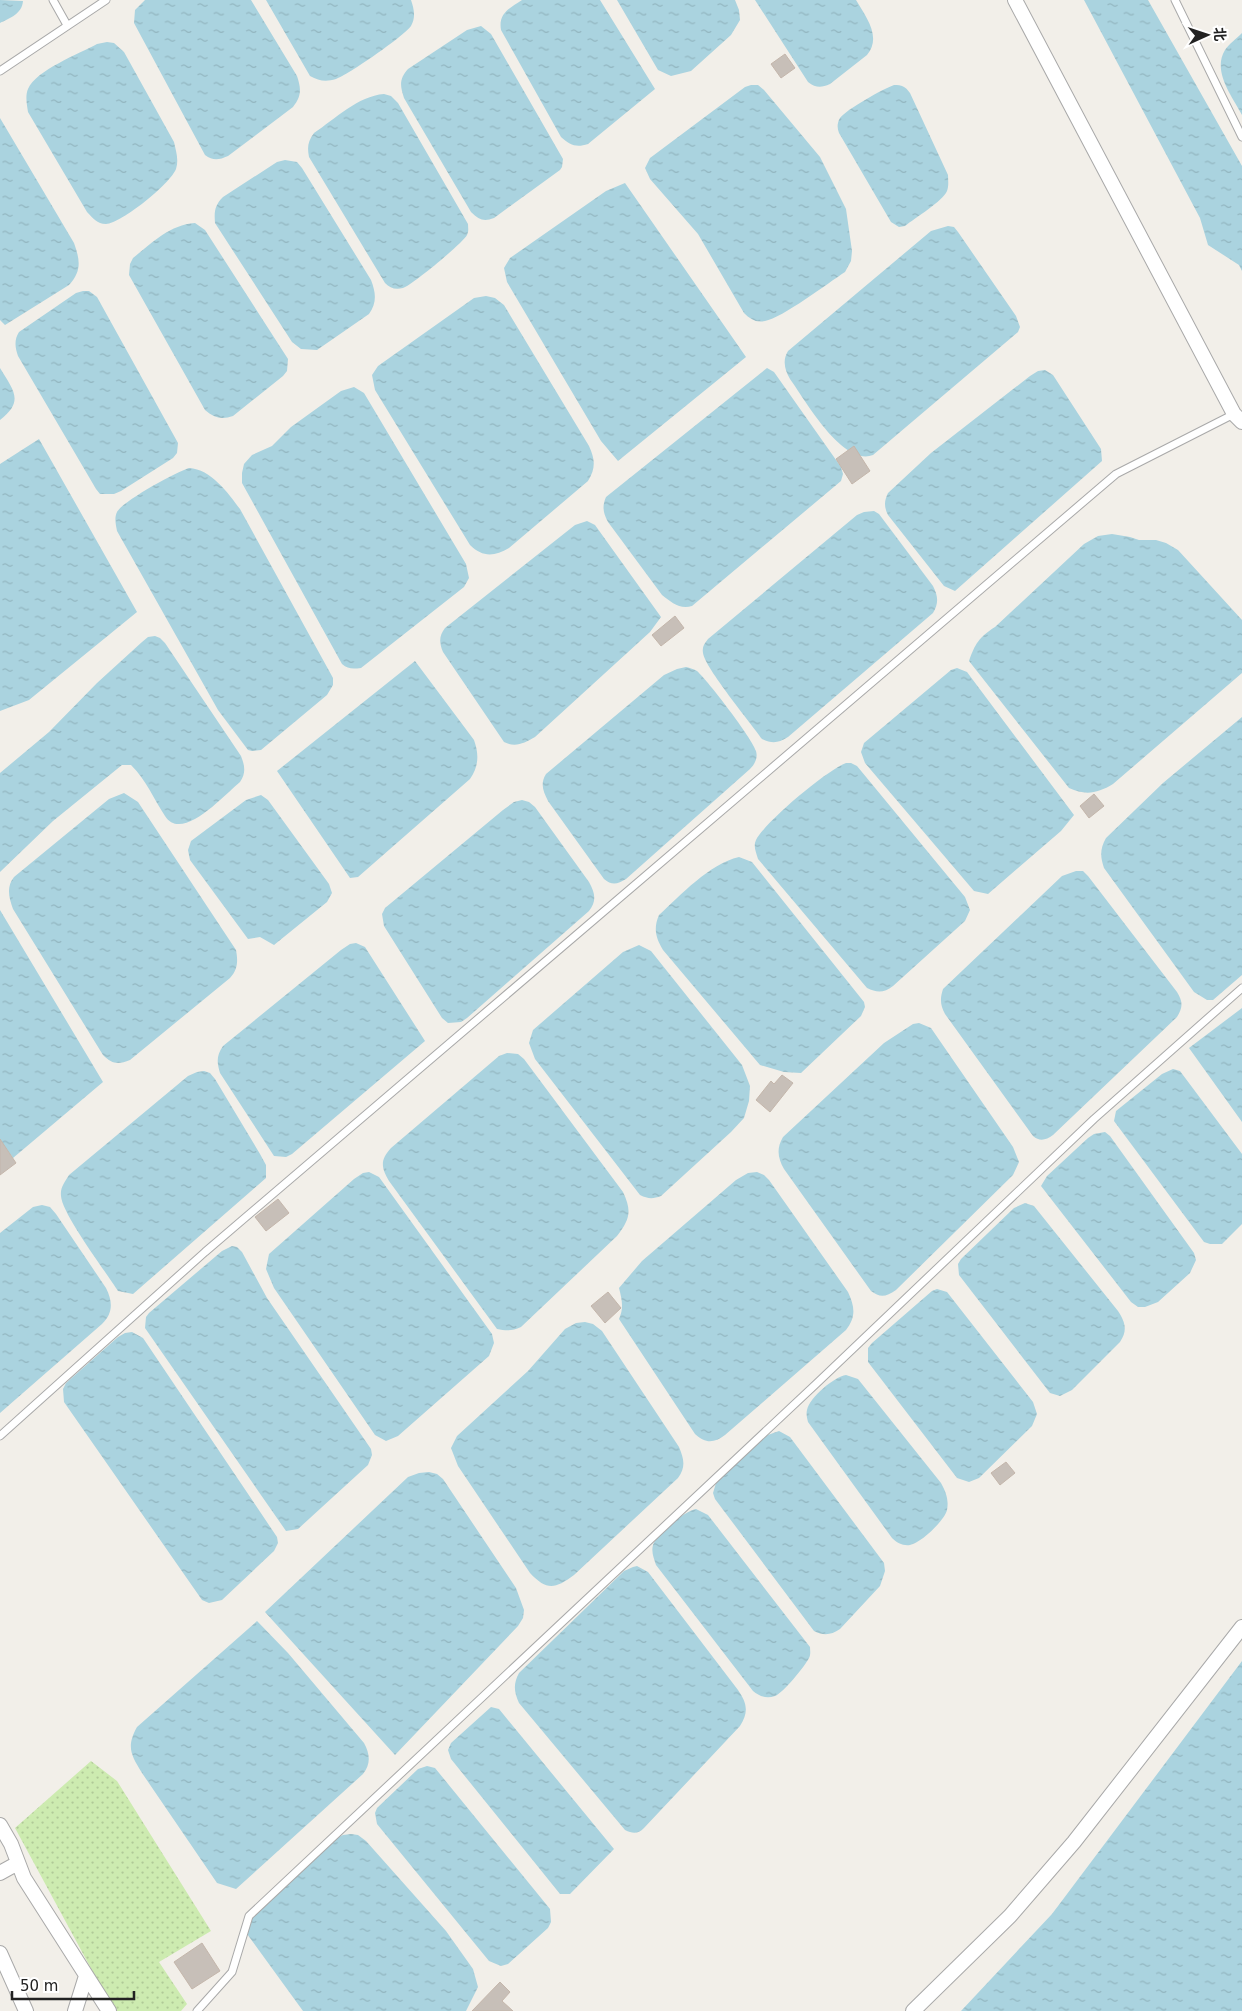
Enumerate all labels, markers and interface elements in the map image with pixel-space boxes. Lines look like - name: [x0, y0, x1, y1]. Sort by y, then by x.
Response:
- north arrow: [1182, 10, 1232, 60]
- text: 北: [1212, 27, 1228, 42]
- scale bar: [12, 1968, 135, 2000]
- text: 50 m: [20, 1977, 58, 1995]

